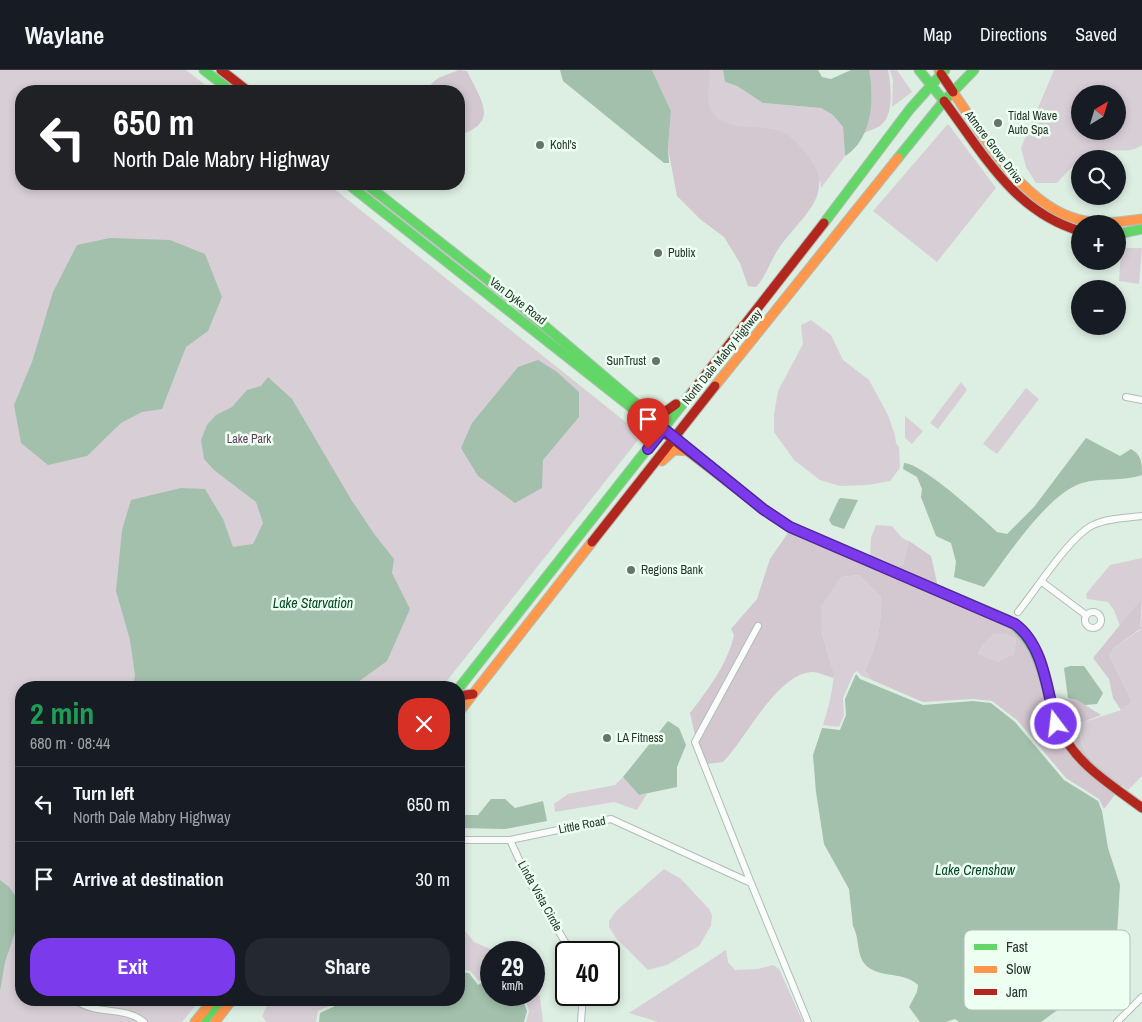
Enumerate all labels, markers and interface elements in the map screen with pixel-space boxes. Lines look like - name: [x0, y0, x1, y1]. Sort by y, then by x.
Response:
- text: Waylane: [25, 19, 104, 51]
- text: Map: [923, 22, 952, 47]
- text: Directions: [980, 22, 1047, 47]
- text: Saved: [1075, 22, 1117, 47]
- north arrow: [1071, 85, 1126, 140]
- map controls: [1071, 85, 1126, 335]
- text: 650 m: [113, 99, 194, 146]
- icon: left: [30, 105, 95, 170]
- street label: Atmore Grove Drive: [961, 106, 1027, 187]
- place label: Tidal Wave Auto Spa: [1007, 108, 1057, 138]
- marker: Tidal Wave Auto Spa: [992, 117, 1004, 129]
- place label: Kohl's: [550, 137, 577, 153]
- marker: Kohl's: [534, 139, 546, 151]
- text: North Dale Mabry Highway: [113, 144, 330, 174]
- button: search: [1071, 150, 1126, 205]
- button: +: [1071, 215, 1126, 270]
- place label: Publix: [668, 245, 695, 261]
- marker: Publix: [652, 247, 664, 259]
- street label: Van Dyke Road: [486, 274, 550, 328]
- button: −: [1071, 280, 1126, 335]
- street label: North Dale Mabry Highway: [679, 306, 765, 408]
- place label: SunTrust: [606, 353, 646, 369]
- marker: SunTrust: [650, 355, 662, 367]
- pin: [627, 398, 669, 449]
- icon: arrive: [634, 405, 662, 433]
- park label: Lake Park: [227, 431, 271, 447]
- place label: Regions Bank: [641, 562, 703, 578]
- marker: Regions Bank: [625, 564, 637, 576]
- water label: Lake Starvation: [273, 594, 353, 612]
- text: 2 min: [30, 693, 94, 733]
- position arrow: [1029, 697, 1081, 749]
- button: close: [398, 698, 450, 750]
- place label: LA Fitness: [617, 730, 664, 746]
- text: 680 m · 08:44: [30, 732, 110, 754]
- marker: LA Fitness: [601, 732, 613, 744]
- text: Turn left: [73, 780, 134, 806]
- icon: left: [30, 790, 58, 818]
- text: 650 m: [407, 791, 450, 817]
- text: North Dale Mabry Highway: [73, 806, 231, 828]
- street label: Little Road: [557, 813, 607, 837]
- street label: Linda Vista Circle: [514, 858, 566, 934]
- water label: Lake Crenshaw: [935, 861, 1016, 879]
- icon: arrive: [30, 865, 58, 893]
- text: Arrive at destination: [73, 866, 224, 892]
- text: 30 m: [415, 866, 450, 892]
- legend: [964, 930, 1130, 1010]
- button: Exit: [30, 938, 235, 996]
- button: Share: [245, 938, 450, 996]
- text: Fast: [1006, 938, 1028, 956]
- speed limit sign: 40: [555, 941, 620, 1006]
- text: 29: [501, 950, 524, 984]
- text: Slow: [1006, 960, 1032, 978]
- text: km/h: [502, 978, 523, 994]
- text: Jam: [1006, 983, 1028, 1001]

